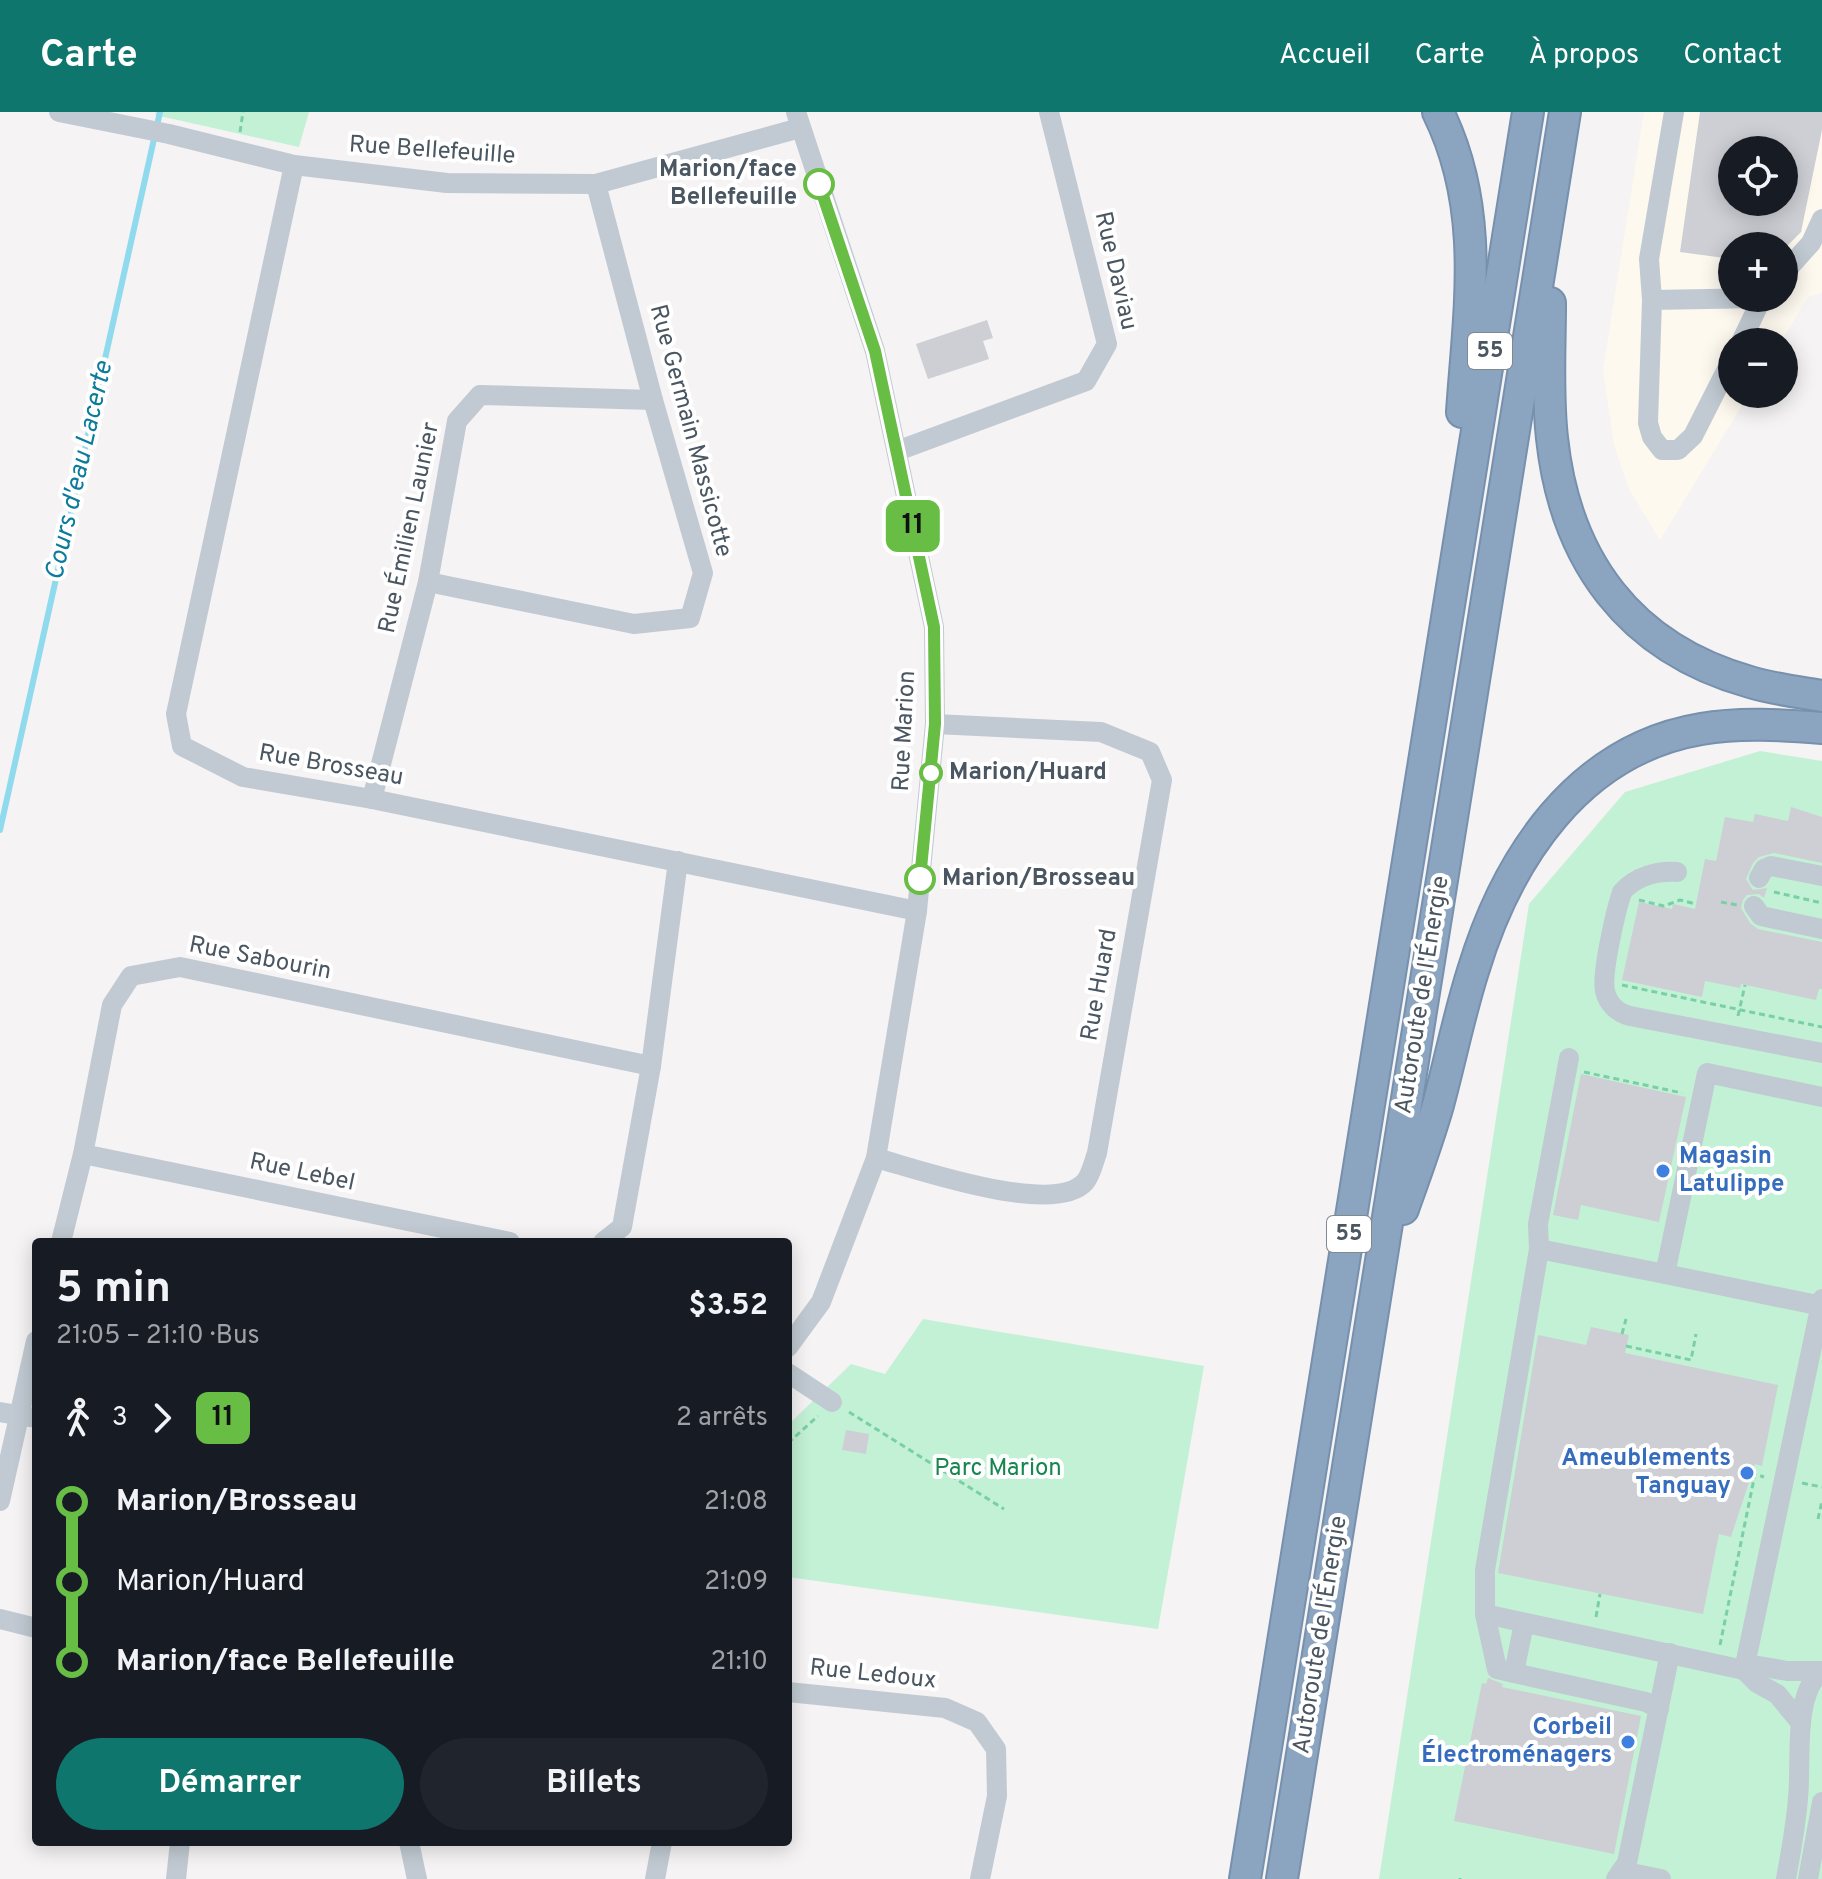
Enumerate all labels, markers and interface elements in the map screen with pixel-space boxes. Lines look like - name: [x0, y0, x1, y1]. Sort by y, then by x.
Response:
- text: Carte: [40, 32, 138, 81]
- text: Accueil: [1279, 38, 1371, 74]
- text: Carte: [1415, 38, 1485, 74]
- text: À propos: [1529, 38, 1639, 74]
- text: Contact: [1683, 38, 1782, 74]
- street label: Rue Bellefeuille: [348, 130, 516, 172]
- map controls: [1718, 136, 1798, 408]
- button: locate: [1718, 136, 1798, 216]
- place label: Marion/face Bellefeuille: [659, 155, 797, 213]
- marker: Marion/face Bellefeuille: [804, 169, 834, 199]
- street label: Rue Daviau: [1087, 209, 1143, 333]
- button: +: [1718, 232, 1798, 312]
- street label: Rue Germain Massicotte: [642, 301, 738, 561]
- button: −: [1718, 328, 1798, 408]
- road number: 55: [1468, 333, 1512, 369]
- water label: Cours d'eau Lacerte: [39, 358, 121, 584]
- street label: Rue Émilien Launier: [371, 419, 447, 636]
- line badge: 11: [877, 500, 949, 552]
- text: 11: [902, 508, 924, 544]
- street label: Rue Marion: [887, 670, 923, 792]
- street label: Rue Brosseau: [256, 739, 406, 793]
- place label: Marion/Huard: [949, 758, 1107, 788]
- marker: Marion/Huard: [920, 762, 942, 784]
- marker: Marion/Brosseau: [905, 864, 935, 894]
- place label: Marion/Brosseau: [942, 864, 1135, 894]
- street label: Autoroute de l'Énergie: [1387, 873, 1457, 1116]
- street label: Rue Huard: [1075, 927, 1125, 1043]
- street label: Rue Sabourin: [186, 931, 334, 987]
- place label: Magasin Latulippe: [1679, 1142, 1784, 1200]
- street label: Rue Lebel: [247, 1147, 357, 1199]
- marker: Magasin Latulippe: [1654, 1162, 1672, 1180]
- road number: 55: [1327, 1216, 1371, 1252]
- text: 5 min: [56, 1262, 171, 1318]
- text: $3.52: [689, 1288, 768, 1325]
- text: 21:05 – 21:10 · Bus: [56, 1320, 260, 1353]
- icon: walk: [56, 1396, 100, 1440]
- icon: forward: [140, 1396, 184, 1440]
- text: 11: [212, 1400, 234, 1436]
- text: 3: [112, 1402, 128, 1435]
- text: 2 arrêts: [676, 1402, 768, 1435]
- place label: Ameublements Tanguay: [1561, 1444, 1731, 1502]
- park label: Parc Marion: [934, 1454, 1062, 1484]
- marker: Ameublements Tanguay: [1738, 1464, 1756, 1482]
- text: Marion/Brosseau: [116, 1484, 357, 1521]
- text: 21:08: [704, 1486, 768, 1519]
- street label: Autoroute de l'Énergie: [1285, 1513, 1355, 1756]
- text: Marion/Huard: [116, 1564, 305, 1601]
- text: 21:09: [704, 1566, 768, 1599]
- text: Marion/face Bellefeuille: [116, 1644, 455, 1681]
- text: 21:10: [710, 1646, 768, 1679]
- street label: Rue Ledoux: [808, 1653, 938, 1697]
- place label: Corbeil Électroménagers: [1421, 1713, 1612, 1771]
- marker: Corbeil Électroménagers: [1619, 1733, 1637, 1751]
- button: Démarrer: [56, 1738, 404, 1830]
- button: Billets: [420, 1738, 768, 1830]

